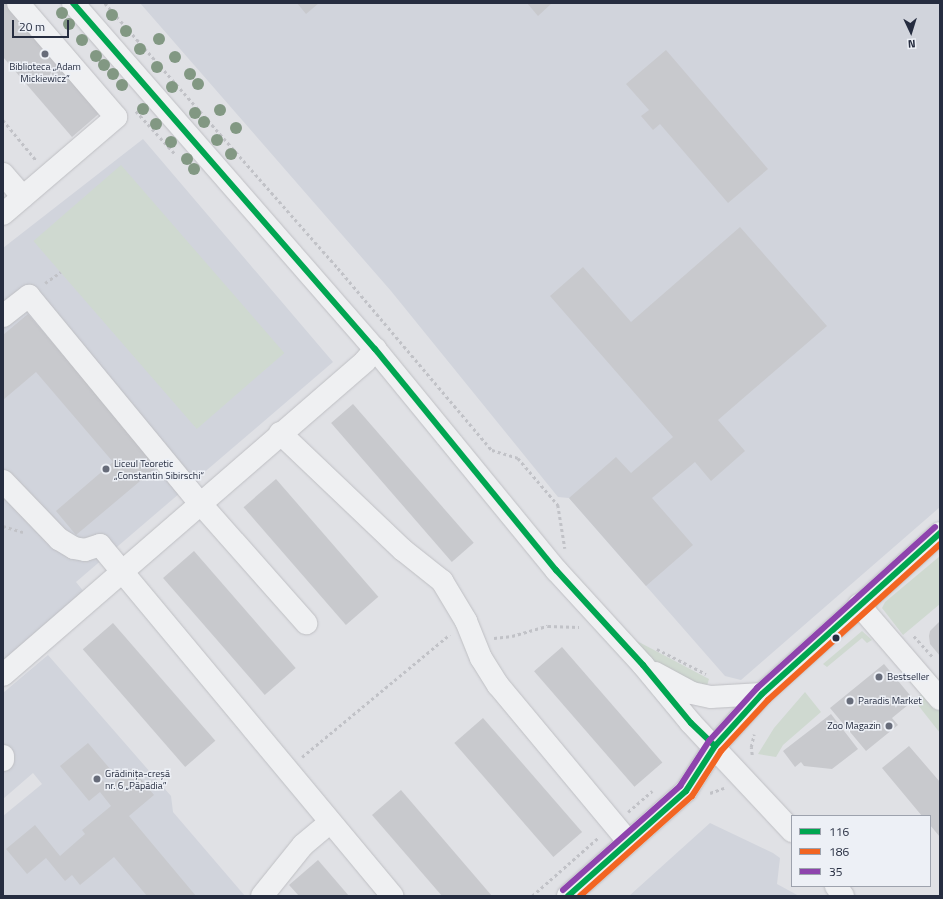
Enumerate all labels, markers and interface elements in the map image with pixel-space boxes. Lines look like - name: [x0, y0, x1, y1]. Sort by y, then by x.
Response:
- scale bar: [14, 12, 71, 38]
- north arrow: [891, 12, 931, 52]
- text: 20 m: [19, 17, 45, 36]
- text: N: [907, 36, 916, 52]
- marker: Biblioteca „Adam Mickiewicz”: [40, 49, 50, 59]
- place label: Biblioteca „Adam Mickiewicz”: [9, 60, 81, 84]
- place label: Liceul Teoretic „Constantin Sibirschi“: [114, 457, 204, 480]
- marker: Liceul Teoretic „Constantin Sibirschi“: [101, 464, 111, 474]
- unlabelled marker: [831, 633, 841, 643]
- place label: Bestseller: [887, 671, 929, 683]
- marker: Bestseller: [874, 672, 884, 682]
- place label: Paradis Market: [858, 695, 922, 707]
- marker: Paradis Market: [845, 696, 855, 706]
- place label: Zoo Magazin: [827, 720, 881, 732]
- marker: Zoo Magazin: [884, 721, 894, 731]
- place label: Grădinița-creșă nr. 6 „Păpădia”: [105, 767, 170, 790]
- marker: Grădinița-creșă nr. 6 „Păpădia”: [92, 774, 102, 784]
- legend: [791, 815, 931, 887]
- text: 116: [829, 822, 849, 841]
- text: 186: [829, 842, 849, 861]
- text: 35: [829, 862, 842, 881]

